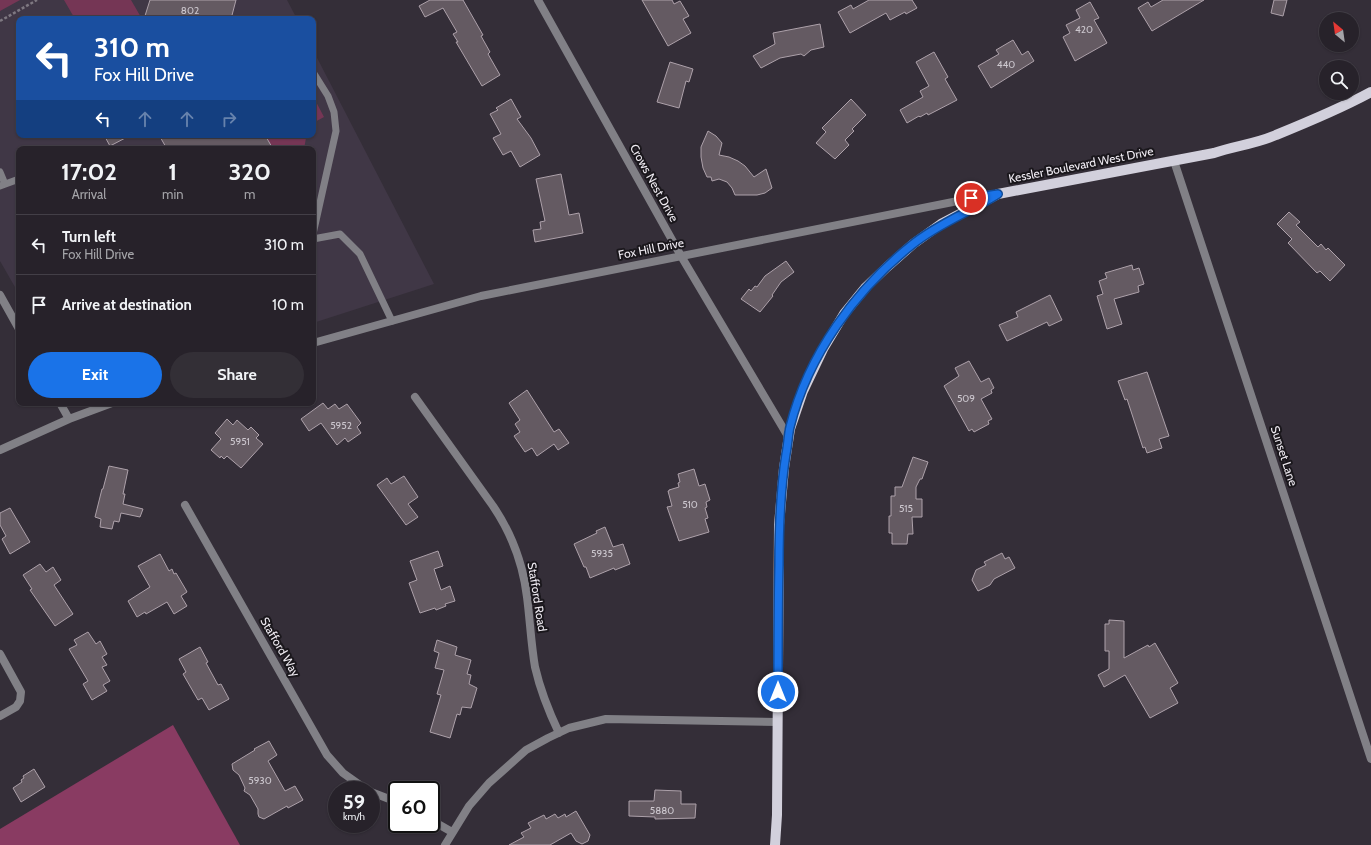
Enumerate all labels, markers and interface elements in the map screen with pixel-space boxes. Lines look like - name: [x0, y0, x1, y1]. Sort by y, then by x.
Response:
- house number: 802: [181, 4, 199, 17]
- north arrow: [1319, 12, 1359, 52]
- map controls: [1319, 12, 1359, 100]
- house number: 420: [1075, 23, 1093, 36]
- text: 310 m: [94, 30, 170, 64]
- icon: left: [28, 32, 80, 84]
- house number: 440: [997, 58, 1015, 71]
- button: search: [1319, 60, 1359, 100]
- text: Fox Hill Drive: [94, 64, 194, 86]
- icon: left: [92, 108, 114, 130]
- icon: ahead: [134, 108, 156, 130]
- icon: ahead: [176, 108, 198, 130]
- icon: right: [218, 108, 240, 130]
- street label: Crows Nest Drive: [627, 141, 682, 224]
- street label: Kessler Boulevard West Drive: [1007, 143, 1155, 186]
- text: 17:02: [61, 157, 117, 186]
- text: 1: [168, 157, 177, 186]
- text: 320: [228, 157, 271, 186]
- pin: [954, 181, 988, 215]
- text: Arrival: [72, 186, 106, 202]
- text: min: [162, 186, 183, 202]
- text: m: [244, 186, 255, 202]
- icon: arrive: [960, 187, 982, 209]
- text: Turn left: [62, 228, 116, 246]
- icon: left: [28, 234, 50, 256]
- street label: Fox Hill Drive: [617, 235, 685, 262]
- text: 310 m: [264, 236, 304, 254]
- text: Fox Hill Drive: [62, 246, 134, 262]
- icon: arrive: [28, 294, 50, 316]
- text: Arrive at destination: [62, 296, 192, 314]
- text: 10 m: [272, 296, 304, 314]
- button: Exit: [28, 352, 162, 398]
- button: Share: [170, 352, 304, 398]
- house number: 509: [957, 392, 975, 405]
- house number: 5952: [330, 419, 352, 432]
- street label: Sunset Lane: [1268, 424, 1301, 488]
- house number: 5951: [230, 435, 250, 448]
- house number: 510: [682, 498, 698, 511]
- house number: 515: [899, 502, 913, 515]
- house number: 5935: [591, 547, 613, 560]
- street label: Stafford Road: [525, 561, 550, 633]
- street label: Stafford Way: [257, 614, 304, 679]
- position arrow: [757, 671, 799, 713]
- house number: 5930: [248, 774, 272, 787]
- speed limit sign: 60: [388, 781, 440, 833]
- text: 59: [343, 790, 365, 814]
- house number: 5880: [650, 804, 674, 817]
- text: km/h: [343, 810, 365, 823]

